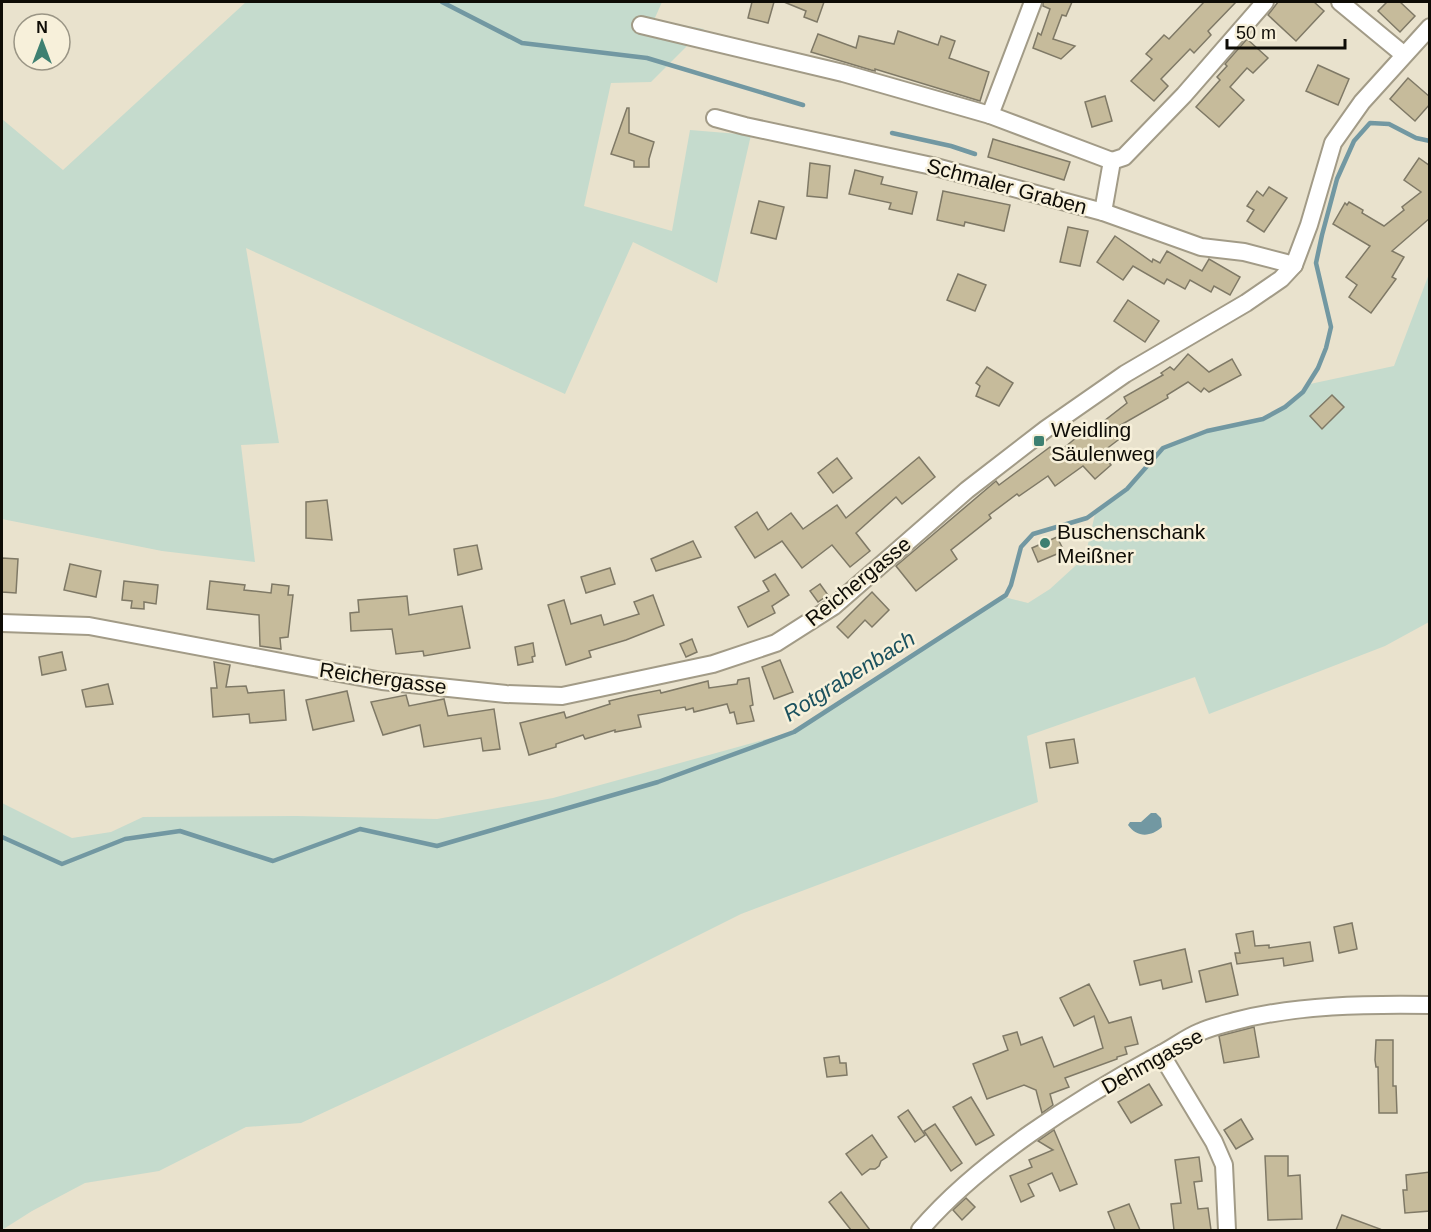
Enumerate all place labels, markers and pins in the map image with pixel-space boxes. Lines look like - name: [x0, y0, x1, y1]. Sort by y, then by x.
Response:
- place label: Weidling Säulenweg: [1051, 418, 1155, 465]
- marker: Weidling Säulenweg: [1032, 434, 1046, 448]
- place label: Buschenschank Meißner: [1057, 520, 1206, 567]
- marker: Buschenschank Meißner: [1038, 536, 1052, 550]

